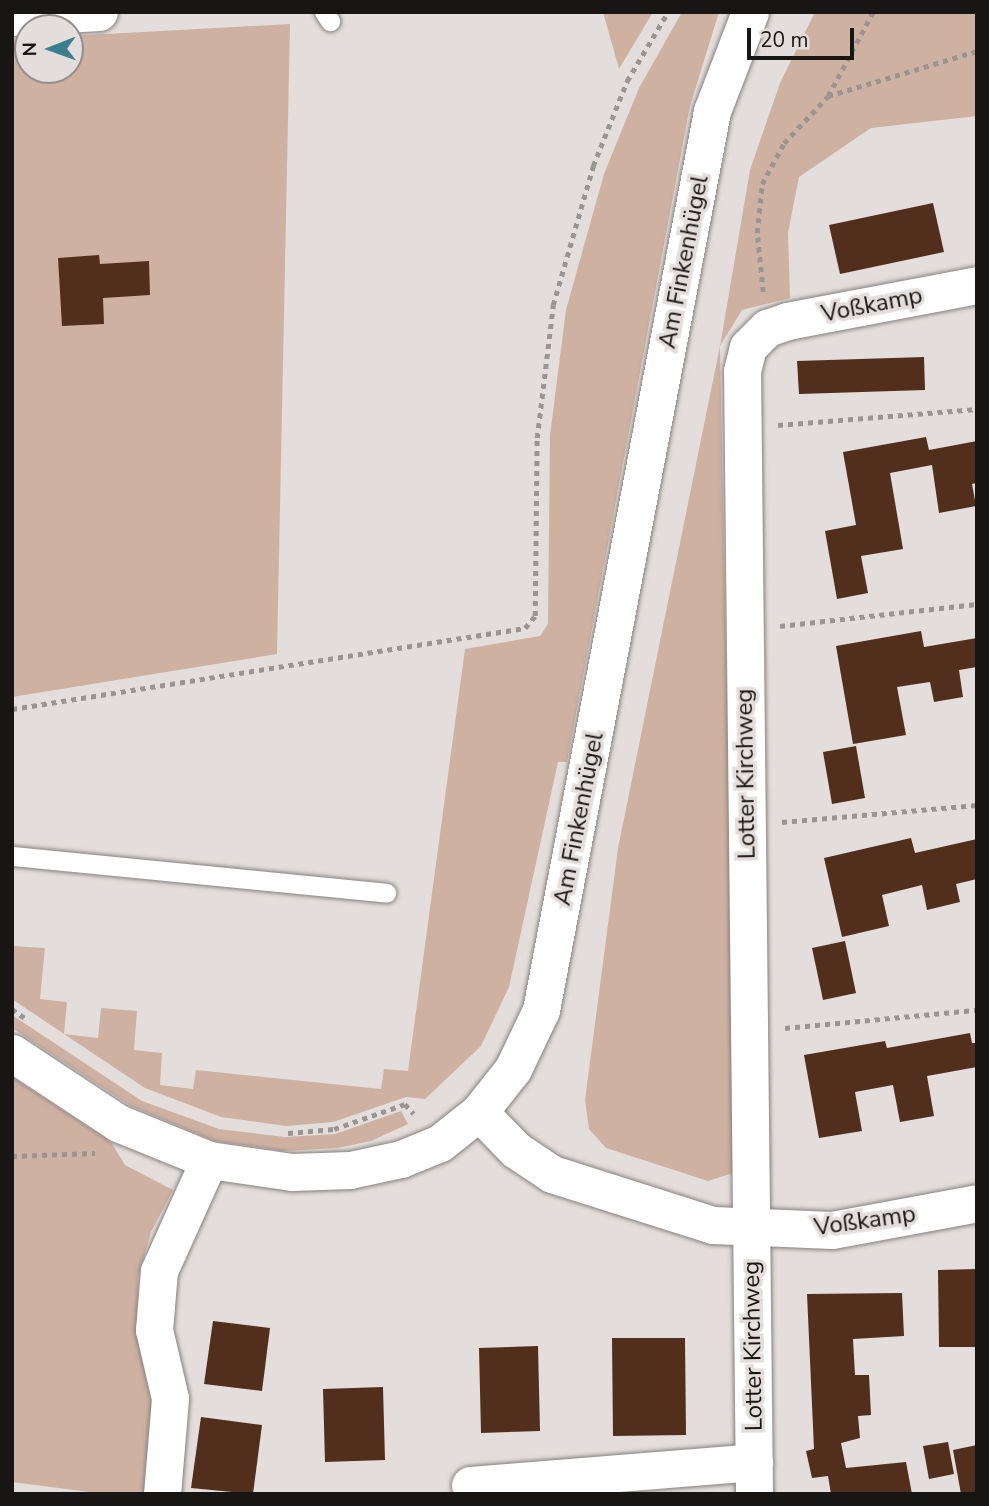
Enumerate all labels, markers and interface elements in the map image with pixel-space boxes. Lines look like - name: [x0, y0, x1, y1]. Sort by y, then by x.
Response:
- north arrow: [14, 14, 84, 84]
- scale bar: [751, 14, 858, 58]
- text: 20 m: [760, 26, 809, 54]
- text: N: [17, 42, 43, 57]
- street label: Am Finkenhügel: [653, 173, 715, 351]
- street label: Voßkamp: [819, 281, 925, 329]
- street label: Lotter Kirchweg: [730, 689, 762, 859]
- street label: Am Finkenhügel: [548, 730, 610, 908]
- street label: Voßkamp: [812, 1200, 918, 1242]
- street label: Lotter Kirchweg: [737, 1261, 769, 1431]

